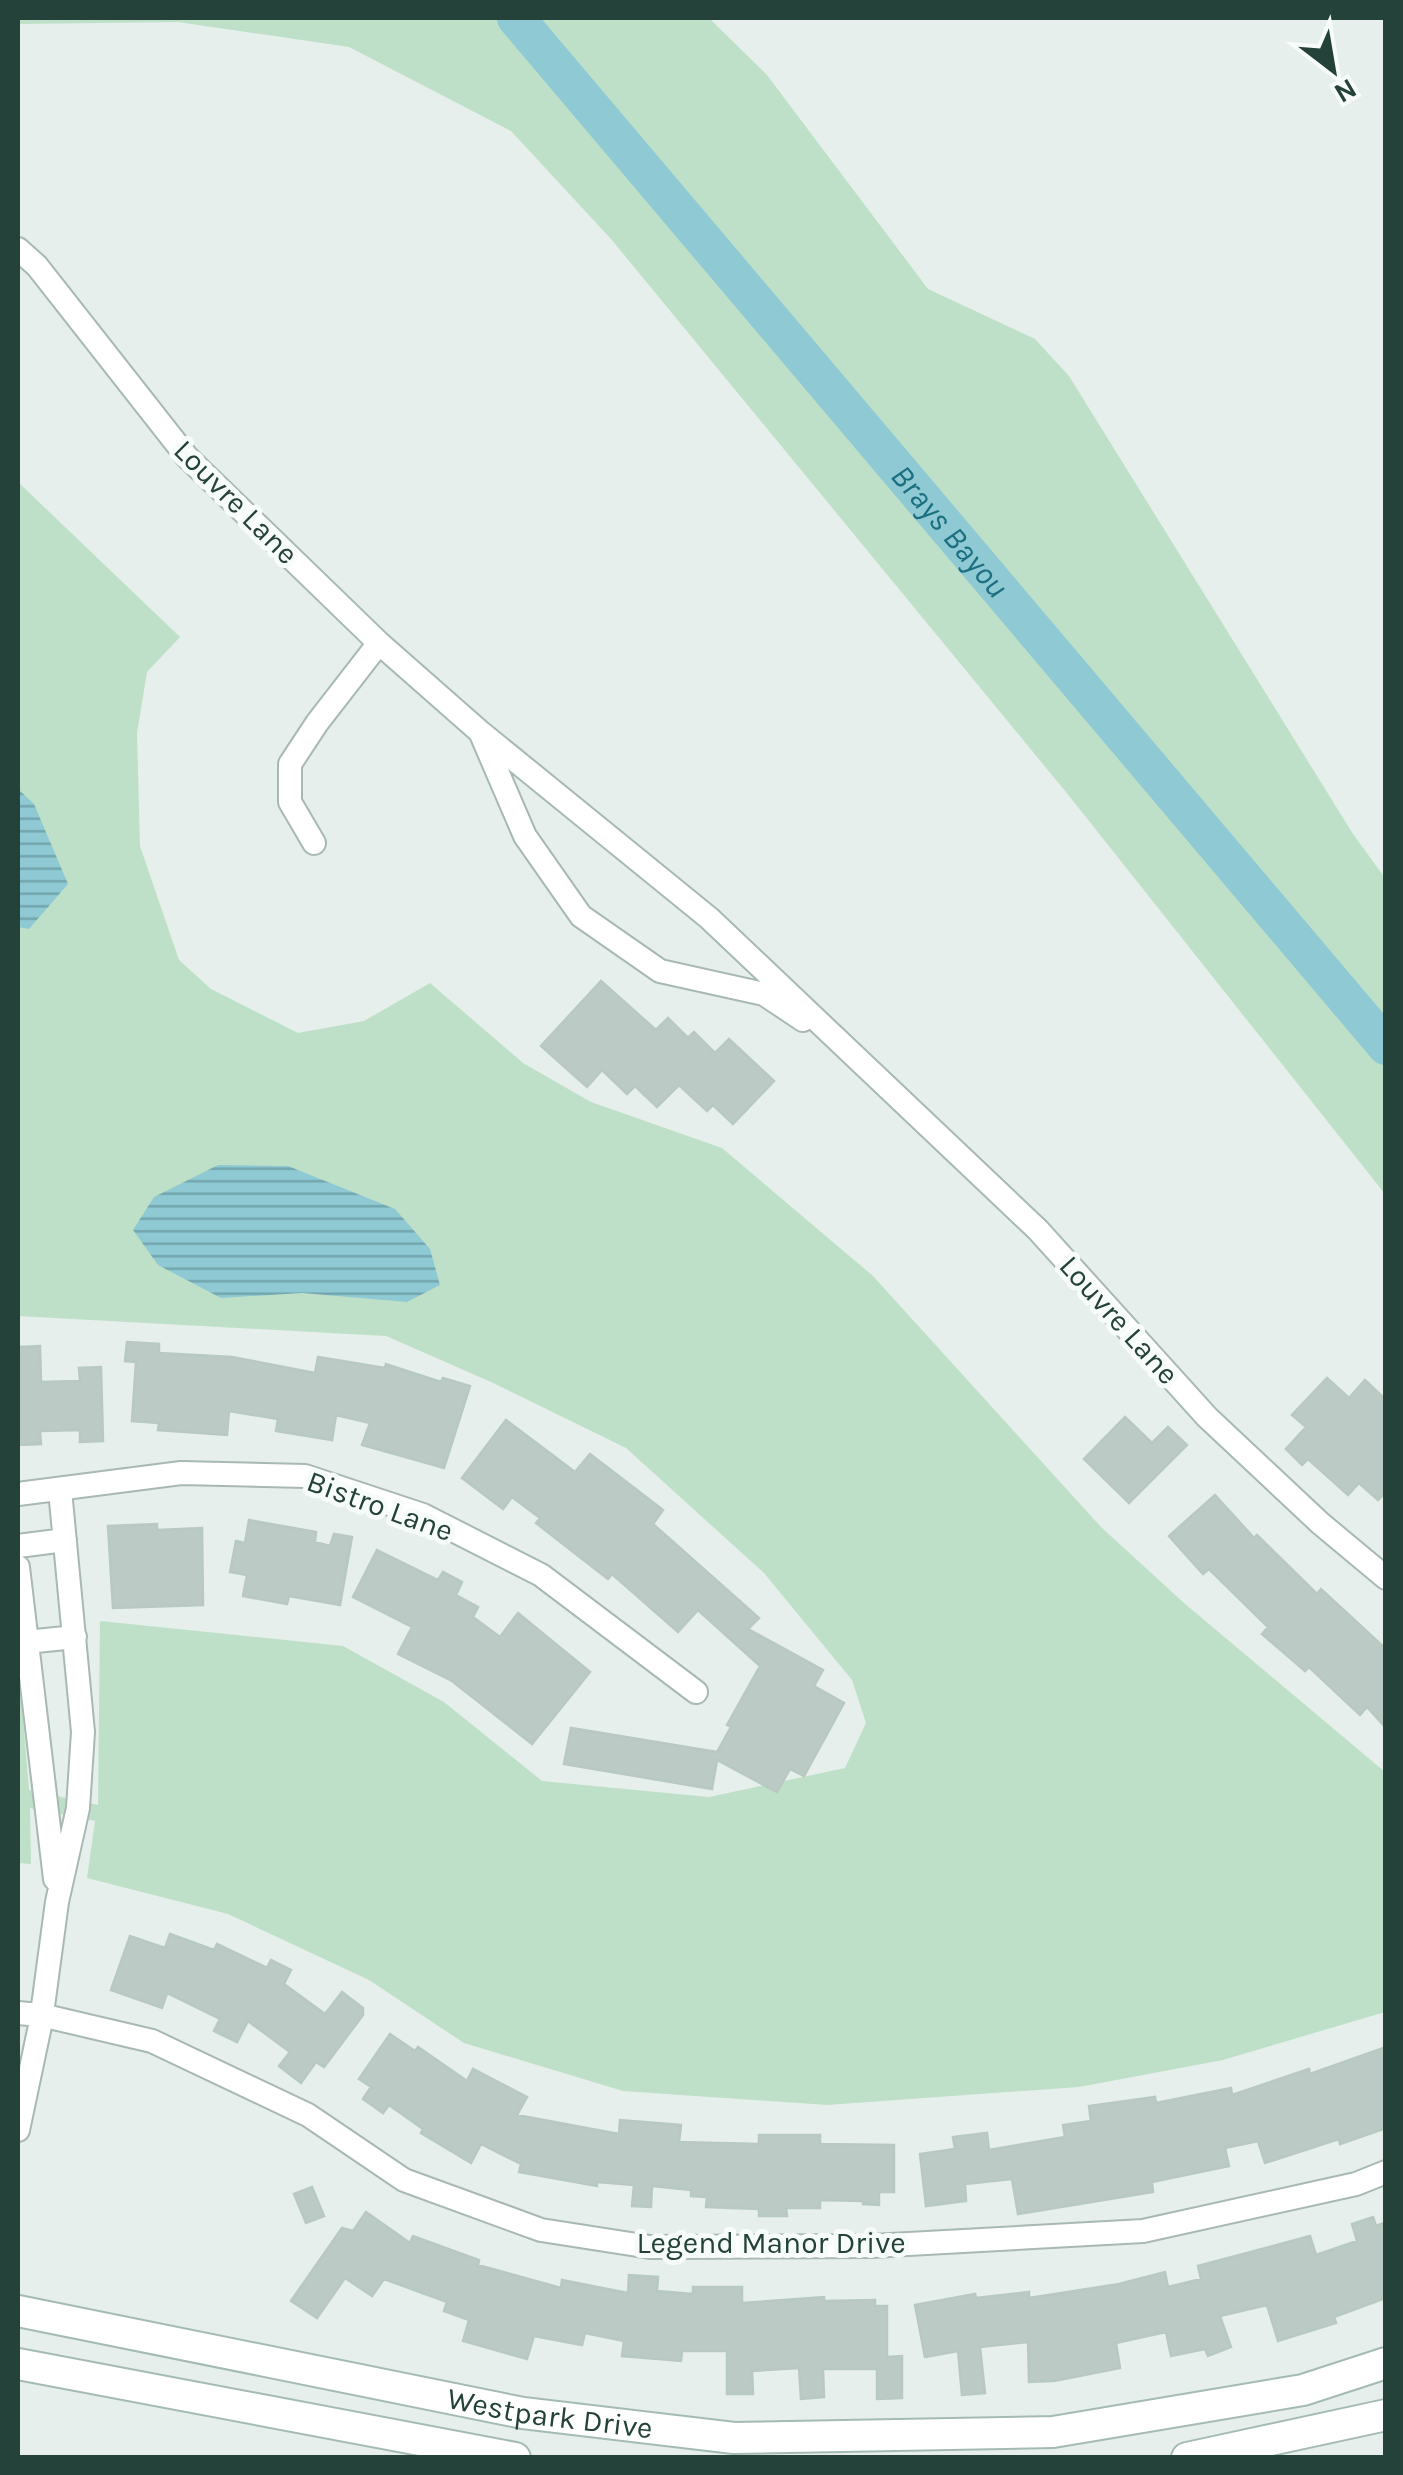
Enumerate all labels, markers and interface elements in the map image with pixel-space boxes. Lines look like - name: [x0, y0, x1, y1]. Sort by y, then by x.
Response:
- north arrow: [1283, 20, 1383, 120]
- text: N: [1329, 72, 1363, 110]
- street label: Louvre Lane: [166, 432, 306, 572]
- water label: Brays Bayou: [884, 457, 1017, 605]
- street label: Louvre Lane: [1052, 1248, 1186, 1392]
- street label: Bistro Lane: [302, 1463, 458, 1549]
- street label: Legend Manor Drive: [636, 2225, 906, 2261]
- street label: Westpark Drive: [444, 2380, 655, 2446]

